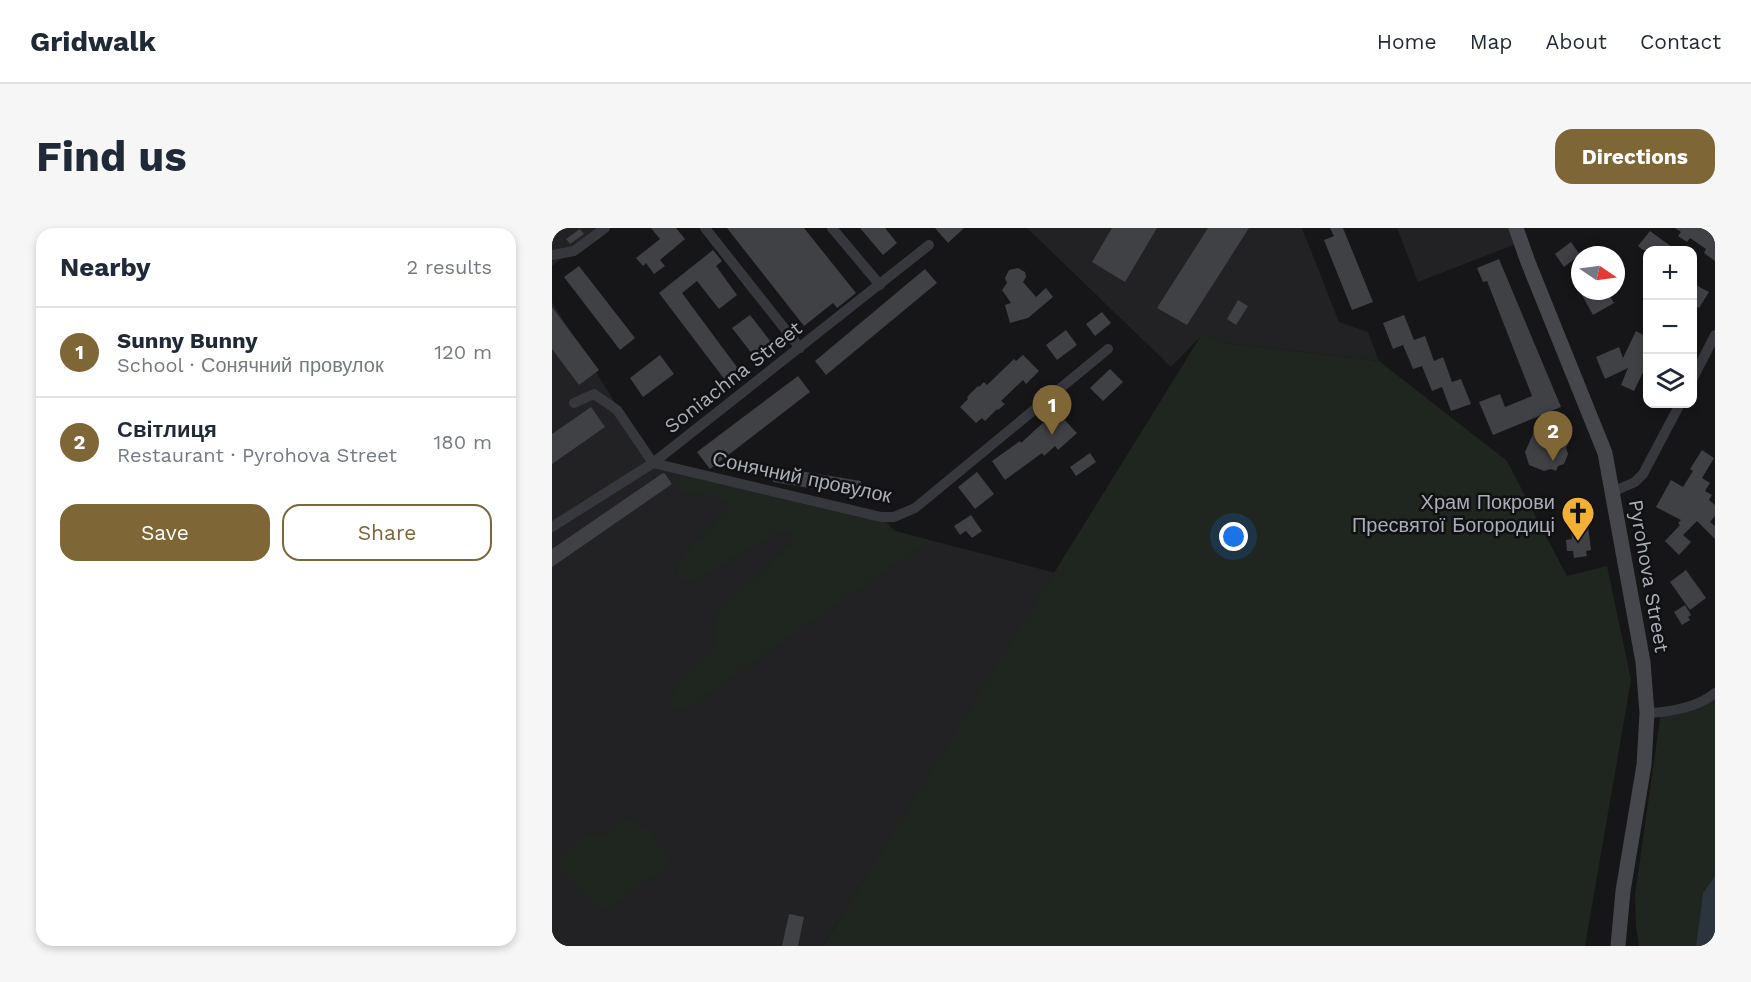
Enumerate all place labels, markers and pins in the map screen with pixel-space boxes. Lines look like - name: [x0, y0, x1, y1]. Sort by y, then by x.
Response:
- pin: 1: [1032, 386, 1072, 435]
- pin: 2: [1534, 412, 1572, 461]
- place label: Храм Покрови Пресвятої Богородиці: [1352, 490, 1555, 537]
- church icon: Храм Покрови Пресвятої Богородиці: [1560, 495, 1596, 542]

